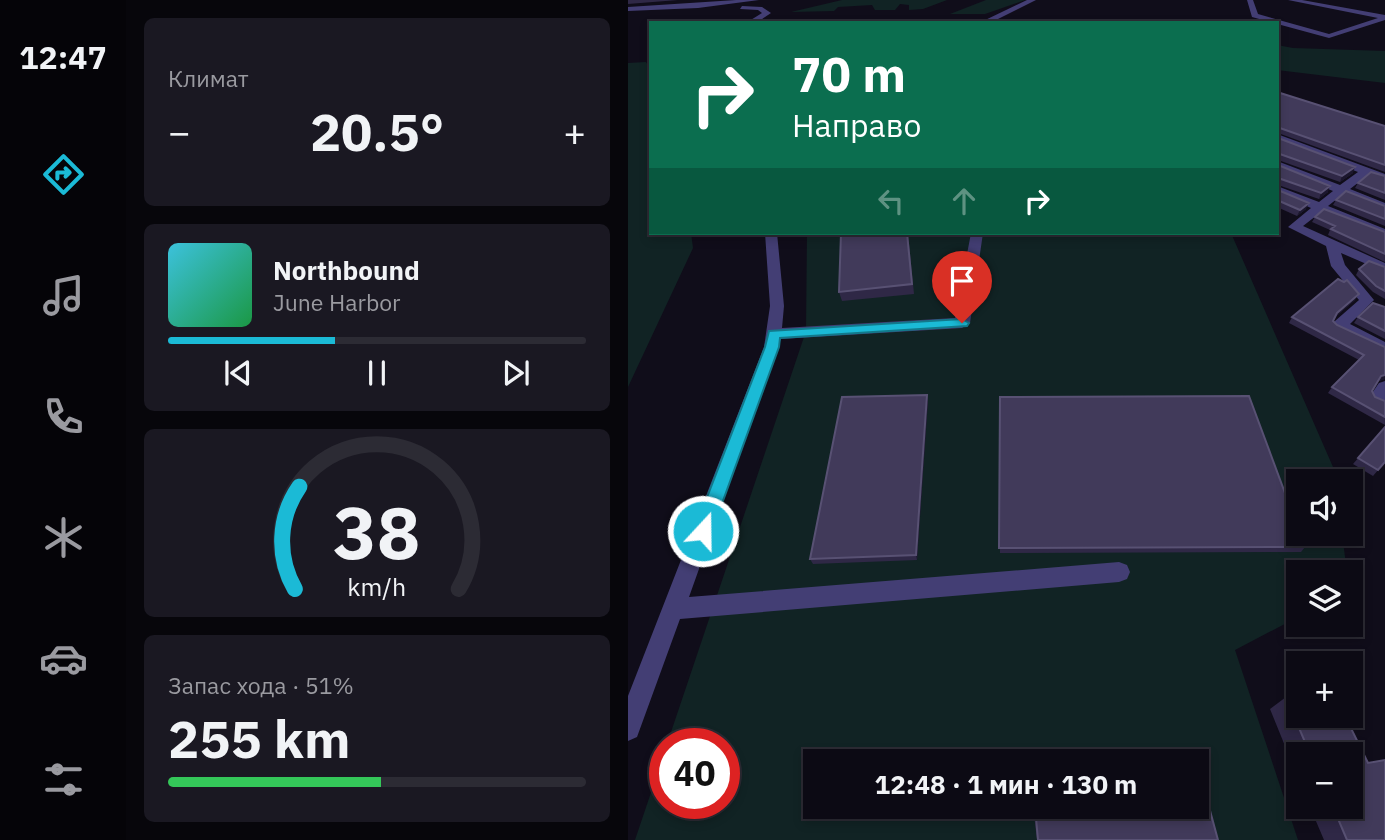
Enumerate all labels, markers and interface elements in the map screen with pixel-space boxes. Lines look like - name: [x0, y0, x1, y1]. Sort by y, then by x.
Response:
- text: 12:47: [19, 36, 107, 78]
- text: 70 m: [792, 42, 906, 105]
- icon: right: [677, 49, 768, 140]
- text: Климат: [168, 63, 249, 93]
- text: 20.5°: [310, 98, 444, 165]
- text: Направо: [792, 104, 921, 146]
- text: −: [168, 107, 191, 156]
- text: +: [563, 107, 586, 156]
- icon: directions: [39, 150, 88, 199]
- icon: left: [872, 182, 910, 220]
- icon: ahead: [945, 182, 983, 220]
- icon: right: [1018, 182, 1056, 220]
- pin: [932, 251, 992, 323]
- text: Northbound: [273, 253, 420, 287]
- icon: arrive: [943, 262, 981, 300]
- icon: music: [39, 271, 88, 320]
- text: June Harbor: [273, 287, 401, 317]
- icon: previous: [219, 354, 257, 392]
- icon: pause: [358, 354, 396, 392]
- icon: next: [497, 354, 535, 392]
- icon: phone: [39, 392, 88, 441]
- map controls: [1286, 469, 1363, 819]
- button: sound: [1286, 469, 1363, 546]
- text: 38: [333, 484, 421, 579]
- position arrow: [666, 494, 740, 568]
- icon: climate: [39, 513, 88, 562]
- button: layers: [1286, 560, 1363, 637]
- text: km/h: [348, 570, 406, 603]
- icon: car: [39, 634, 88, 683]
- button: +: [1286, 651, 1363, 728]
- text: Запас хода · 51%: [168, 670, 354, 700]
- text: 255 km: [168, 705, 350, 772]
- speed limit sign: 40: [649, 728, 740, 819]
- button: −: [1286, 742, 1363, 819]
- icon: filters: [39, 755, 88, 804]
- text: 12:48 · 1 мин · 130 m: [875, 767, 1137, 801]

